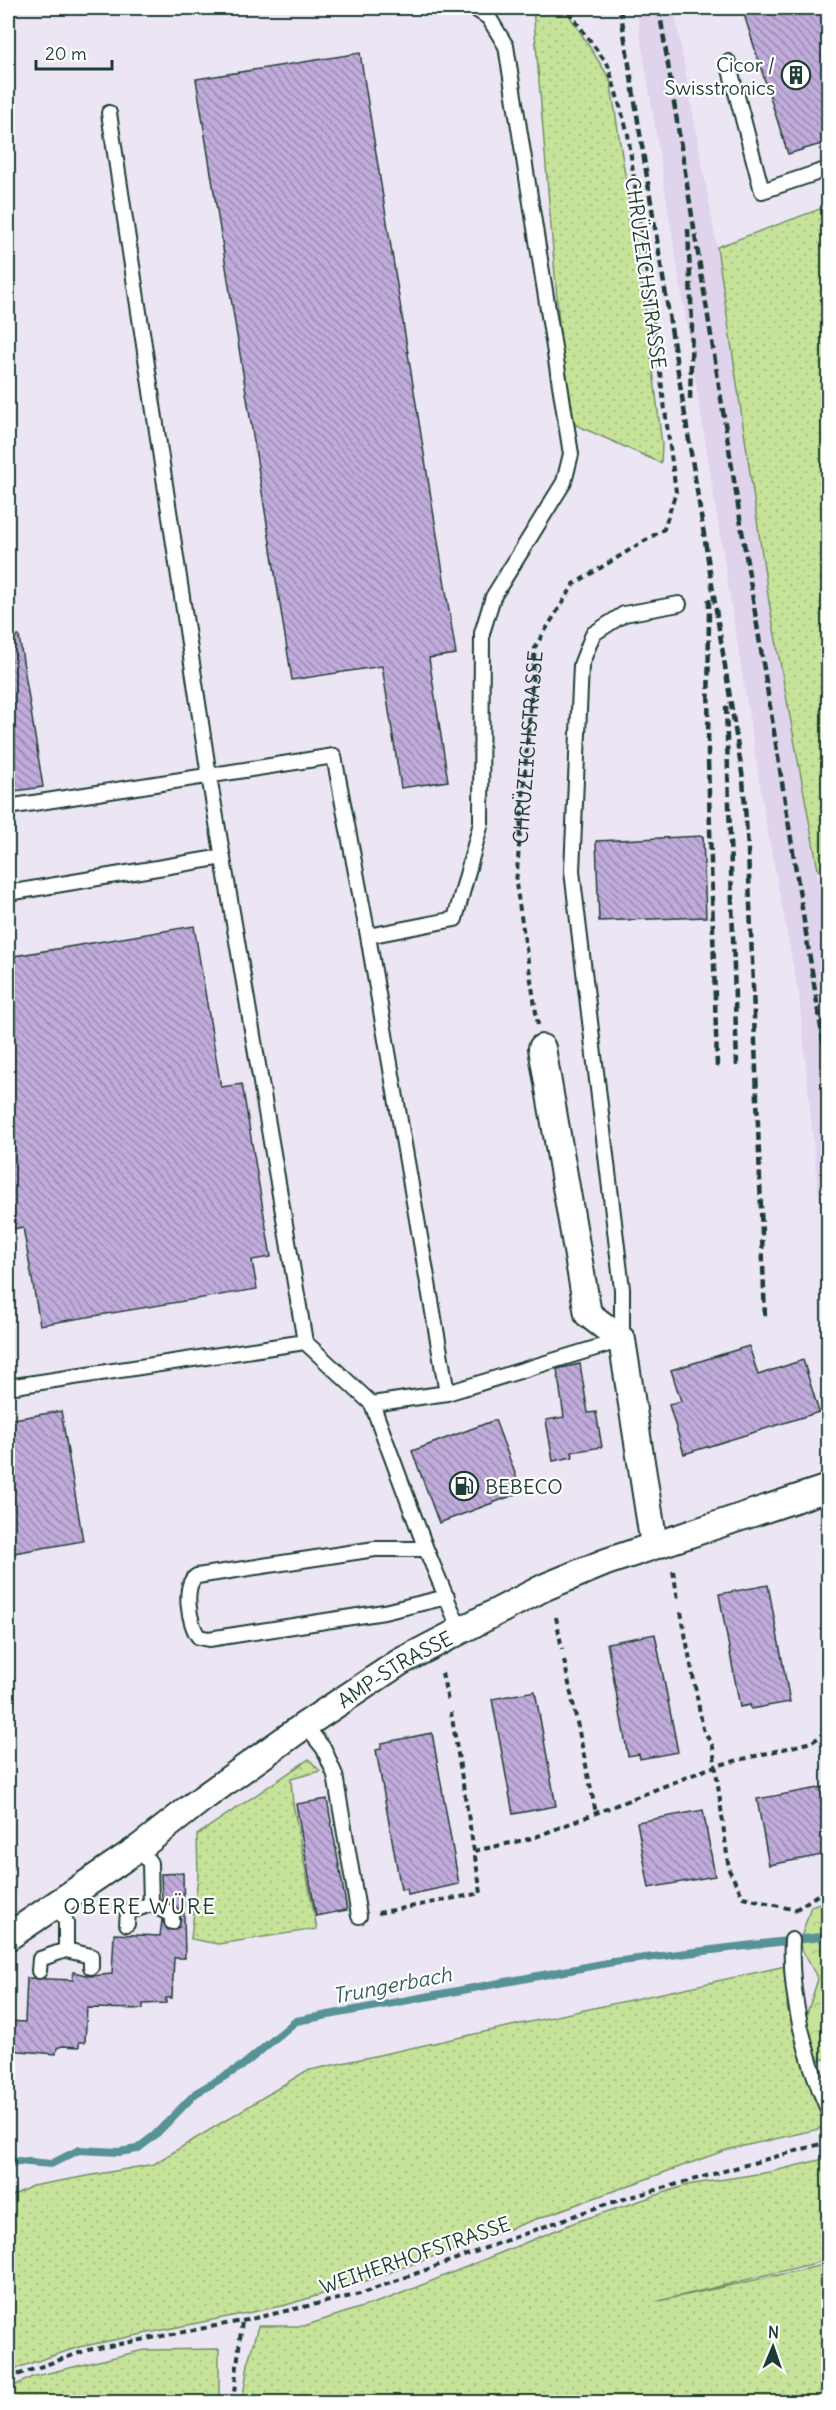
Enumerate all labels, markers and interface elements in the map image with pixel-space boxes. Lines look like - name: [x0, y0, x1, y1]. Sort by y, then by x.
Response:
- scale bar: [36, 33, 112, 71]
- text: 20 m: [45, 42, 87, 65]
- place label: Cicor / Swisstronics: [664, 52, 775, 100]
- building icon: Cicor / Swisstronics: [780, 59, 812, 91]
- street label: CHRÜZEICHSTRASSE: [620, 175, 672, 371]
- street label: CHRÜZEICHSTRASSE: [507, 650, 547, 845]
- fuel station icon: BEBECO: [448, 1470, 480, 1502]
- place label: BEBECO: [485, 1474, 563, 1499]
- street label: AMP-STRASSE: [332, 1625, 456, 1713]
- district label: OBERE WÜRE: [63, 1892, 217, 1920]
- water label: Trungerbach: [330, 1960, 455, 2010]
- street label: WEIHERHOFSTRASSE: [316, 2211, 514, 2299]
- north arrow: [743, 2317, 803, 2377]
- text: N: [768, 2322, 779, 2342]

